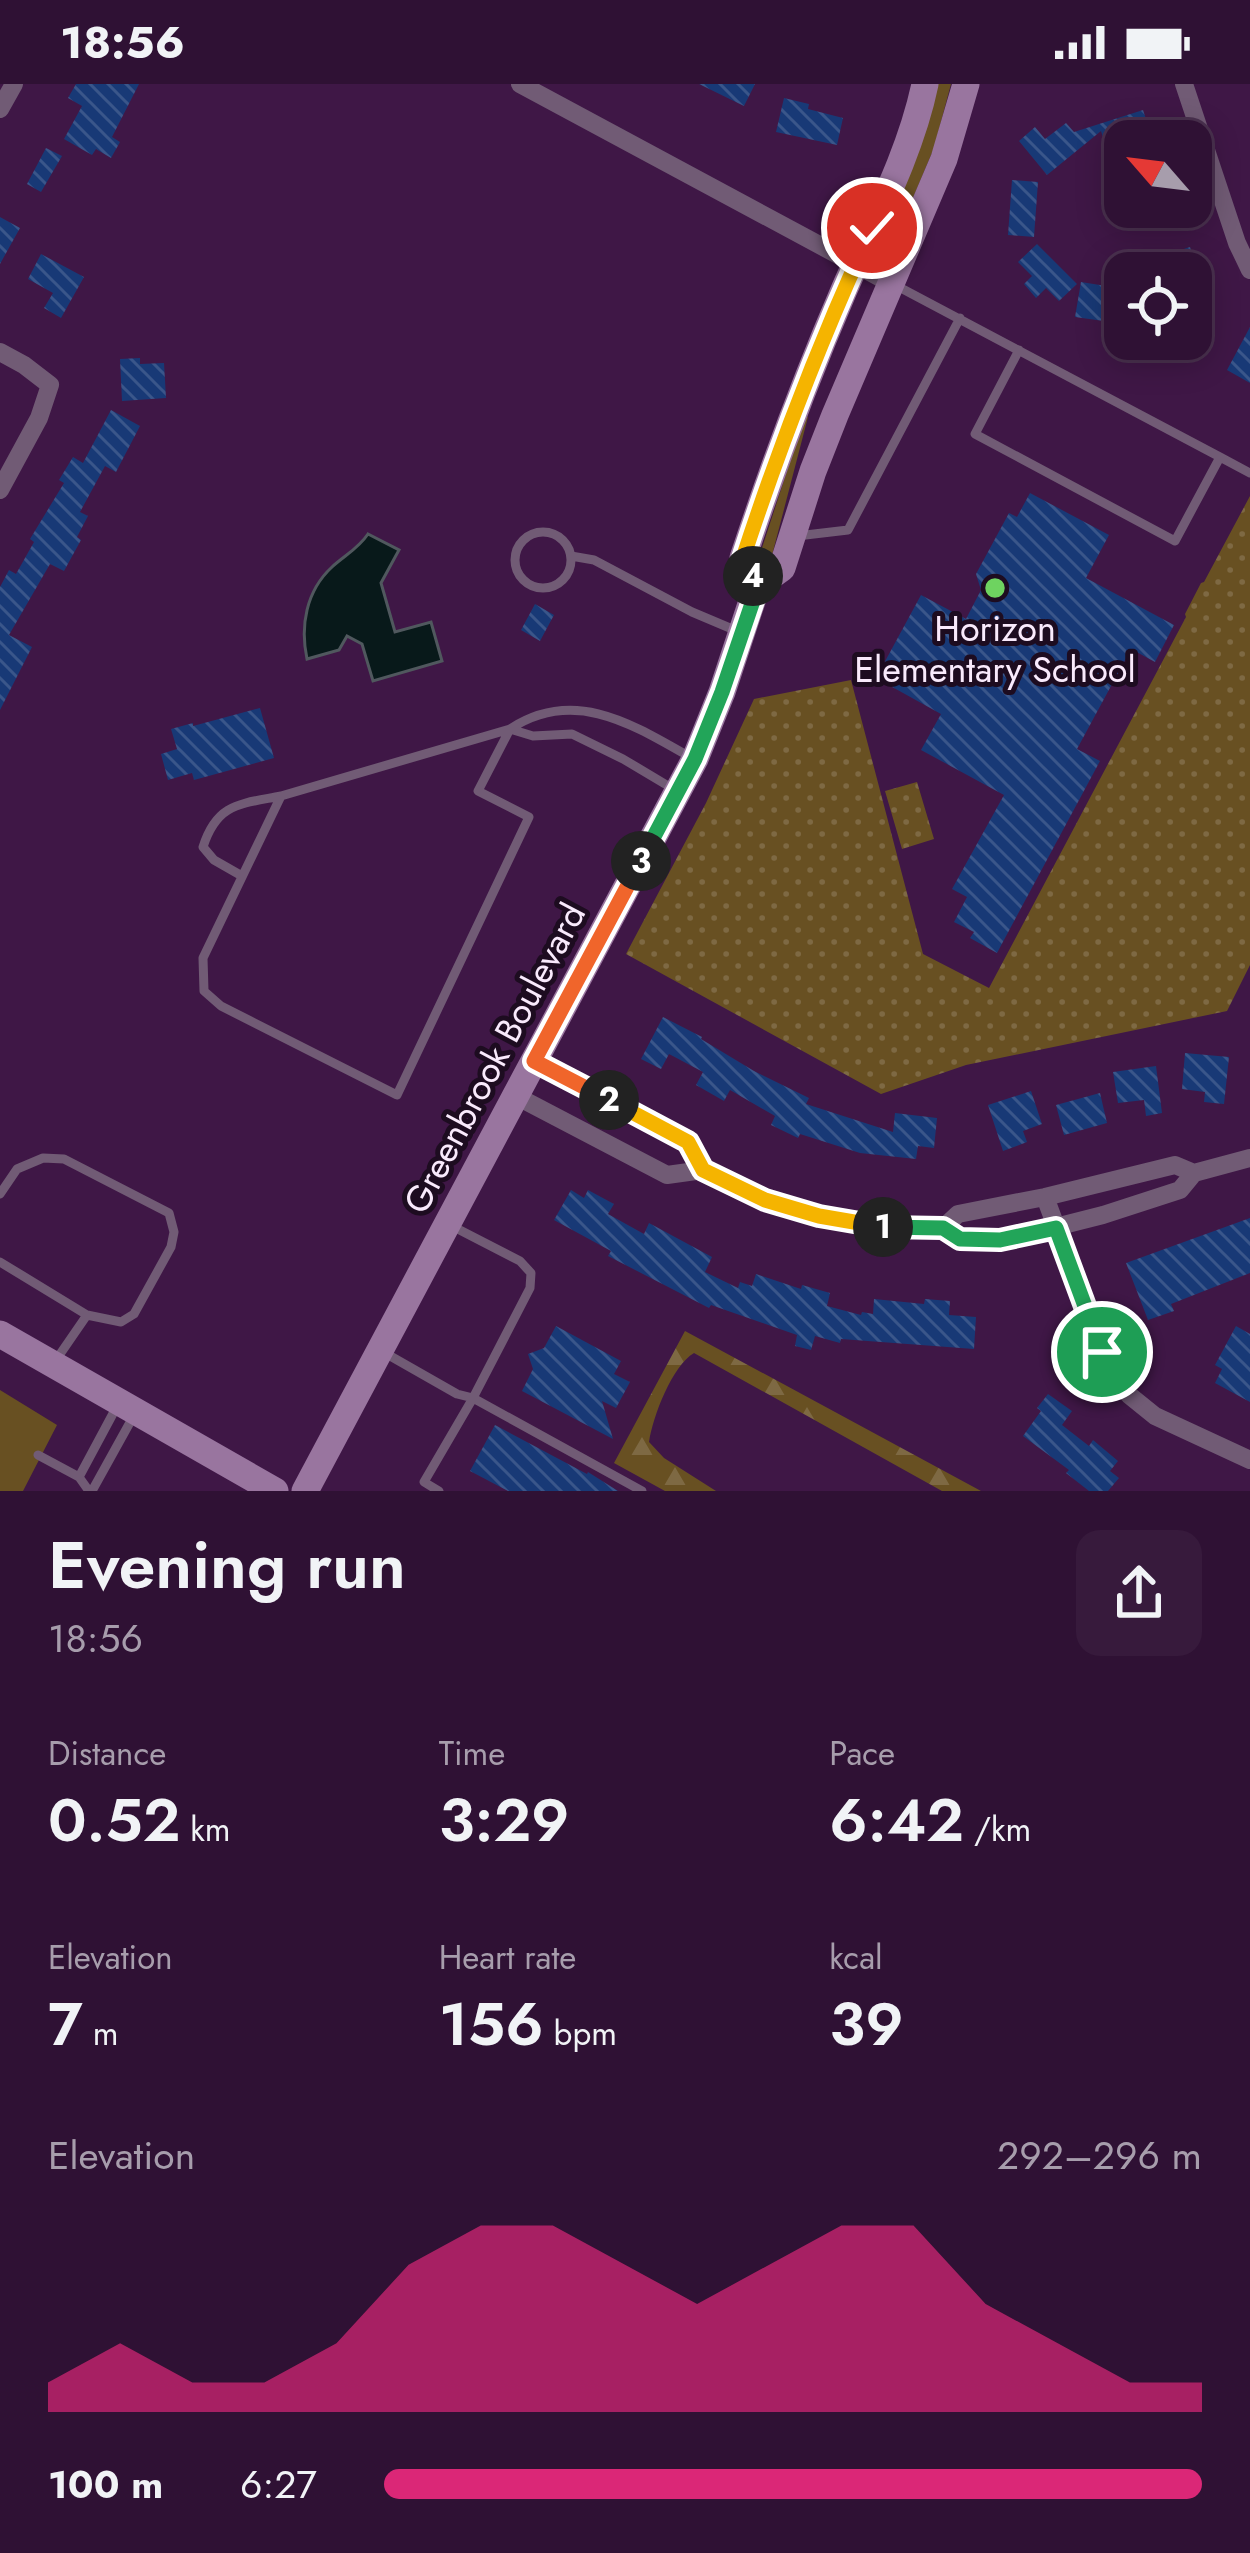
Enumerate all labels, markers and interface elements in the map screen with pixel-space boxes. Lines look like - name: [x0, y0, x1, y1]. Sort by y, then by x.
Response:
- text: 18:56: [60, 10, 185, 75]
- north arrow: [1104, 120, 1212, 228]
- map controls: [1104, 120, 1212, 360]
- pin: [821, 177, 923, 279]
- icon: check: [839, 195, 905, 261]
- button: locate: [1104, 252, 1212, 360]
- pin: 4: [723, 546, 783, 606]
- text: 4: [741, 552, 765, 599]
- marker: Horizon Elementary School: [982, 575, 1008, 601]
- place label: Horizon Elementary School: [854, 602, 1136, 695]
- pin: 3: [611, 831, 671, 891]
- text: 3: [631, 837, 651, 884]
- street label: Greenbrook Boulevard: [390, 894, 598, 1222]
- pin: 2: [579, 1070, 639, 1130]
- text: 2: [598, 1076, 620, 1123]
- pin: 1: [853, 1197, 913, 1257]
- text: 1: [875, 1203, 891, 1250]
- pin: [1051, 1301, 1153, 1403]
- icon: arrive: [1069, 1319, 1135, 1385]
- text: Evening run: [48, 1517, 406, 1613]
- button: share: [1076, 1530, 1202, 1656]
- text: 18:56: [48, 1610, 143, 1667]
- text: Distance: [48, 1730, 166, 1777]
- text: Time: [439, 1730, 505, 1777]
- text: Pace: [829, 1730, 895, 1777]
- text: 0.52: [48, 1777, 180, 1864]
- text: 3:29: [439, 1777, 570, 1864]
- text: 6:42: [829, 1777, 964, 1864]
- text: km: [180, 1806, 231, 1853]
- text: /km: [964, 1806, 1031, 1853]
- text: Elevation: [48, 1934, 172, 1981]
- text: Heart rate: [439, 1934, 576, 1981]
- text: kcal: [829, 1934, 883, 1981]
- text: 7: [48, 1981, 83, 2068]
- text: 156: [439, 1981, 544, 2068]
- text: 39: [829, 1981, 904, 2068]
- text: m: [83, 2010, 118, 2057]
- text: bpm: [544, 2010, 617, 2057]
- text: Elevation: [48, 2127, 195, 2184]
- text: 292–296 m: [997, 2127, 1202, 2184]
- text: 100 m: [48, 2456, 163, 2513]
- text: 6:27: [240, 2456, 317, 2513]

